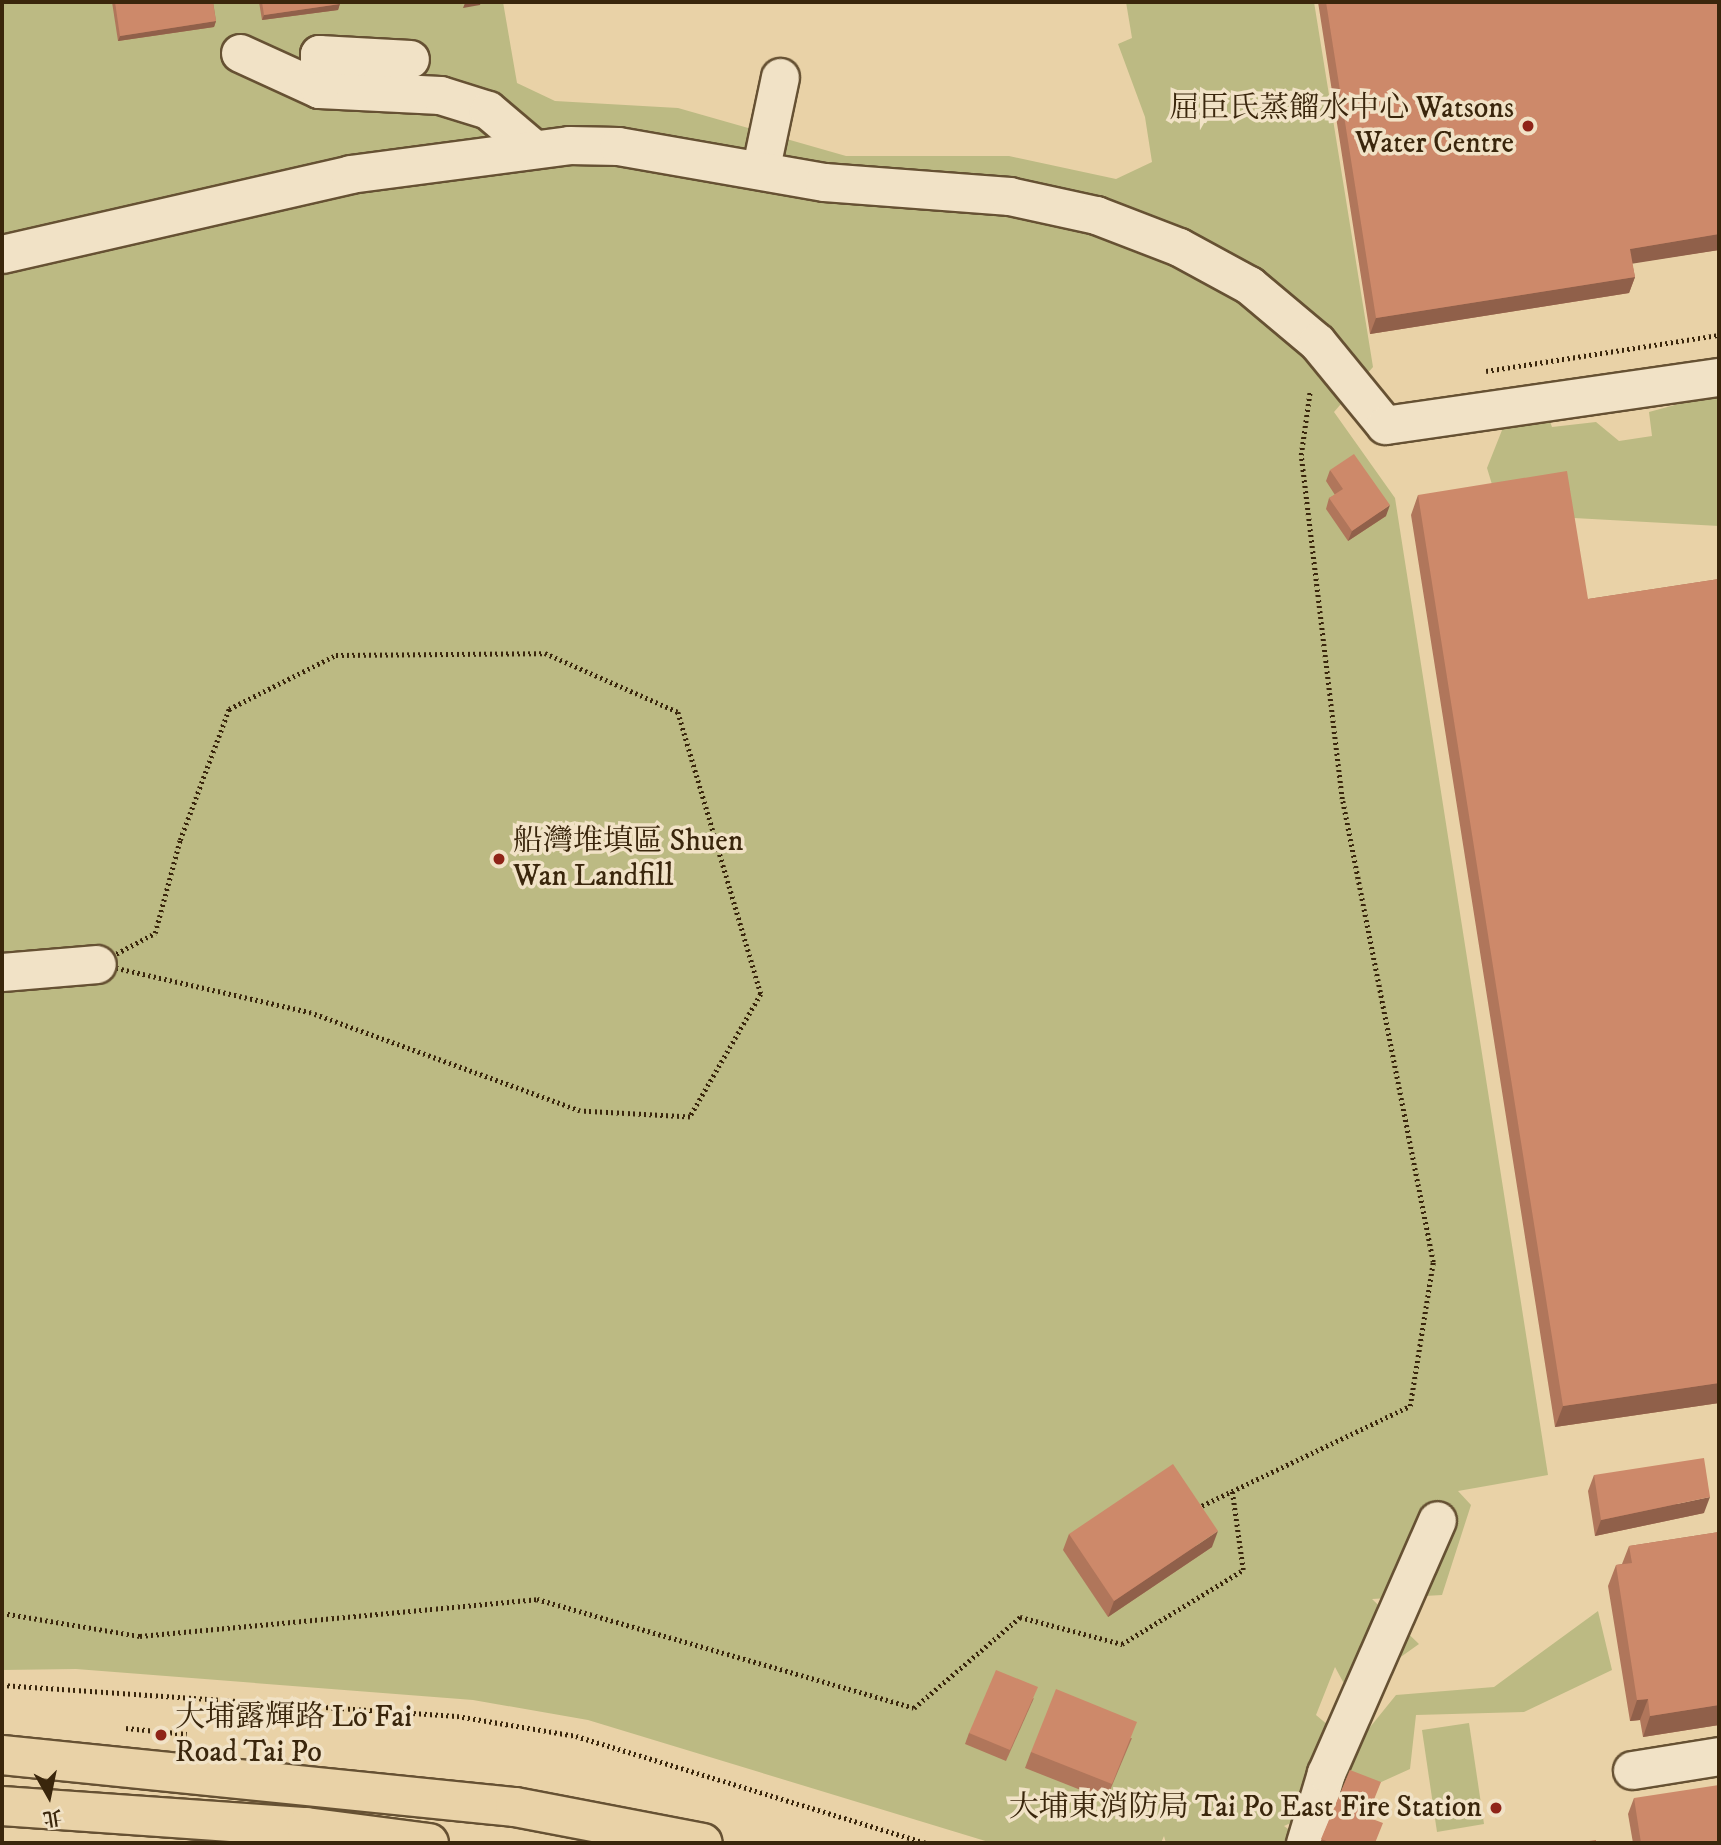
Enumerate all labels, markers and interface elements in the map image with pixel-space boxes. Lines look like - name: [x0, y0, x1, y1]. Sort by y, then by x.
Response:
- place label: 屈臣氏蒸餾水中心 Watsons Water Centre: [1169, 91, 1514, 162]
- marker: 屈臣氏蒸餾水中心 Watsons Water Centre: [1520, 118, 1536, 134]
- place label: 船灣堆填區 Shuen Wan Landfill: [513, 824, 743, 894]
- marker: 船灣堆填區 Shuen Wan Landfill: [491, 851, 507, 867]
- place label: 大埔露輝路 Lo Fai Road Tai Po: [175, 1700, 412, 1770]
- marker: 大埔露輝路 Lo Fai Road Tai Po: [153, 1727, 169, 1743]
- north arrow: [14, 1761, 84, 1831]
- place label: 大埔東消防局 Tai Po East Fire Station: [1009, 1790, 1482, 1826]
- marker: 大埔東消防局 Tai Po East Fire Station: [1488, 1800, 1504, 1816]
- text: 北: [41, 1804, 64, 1830]

